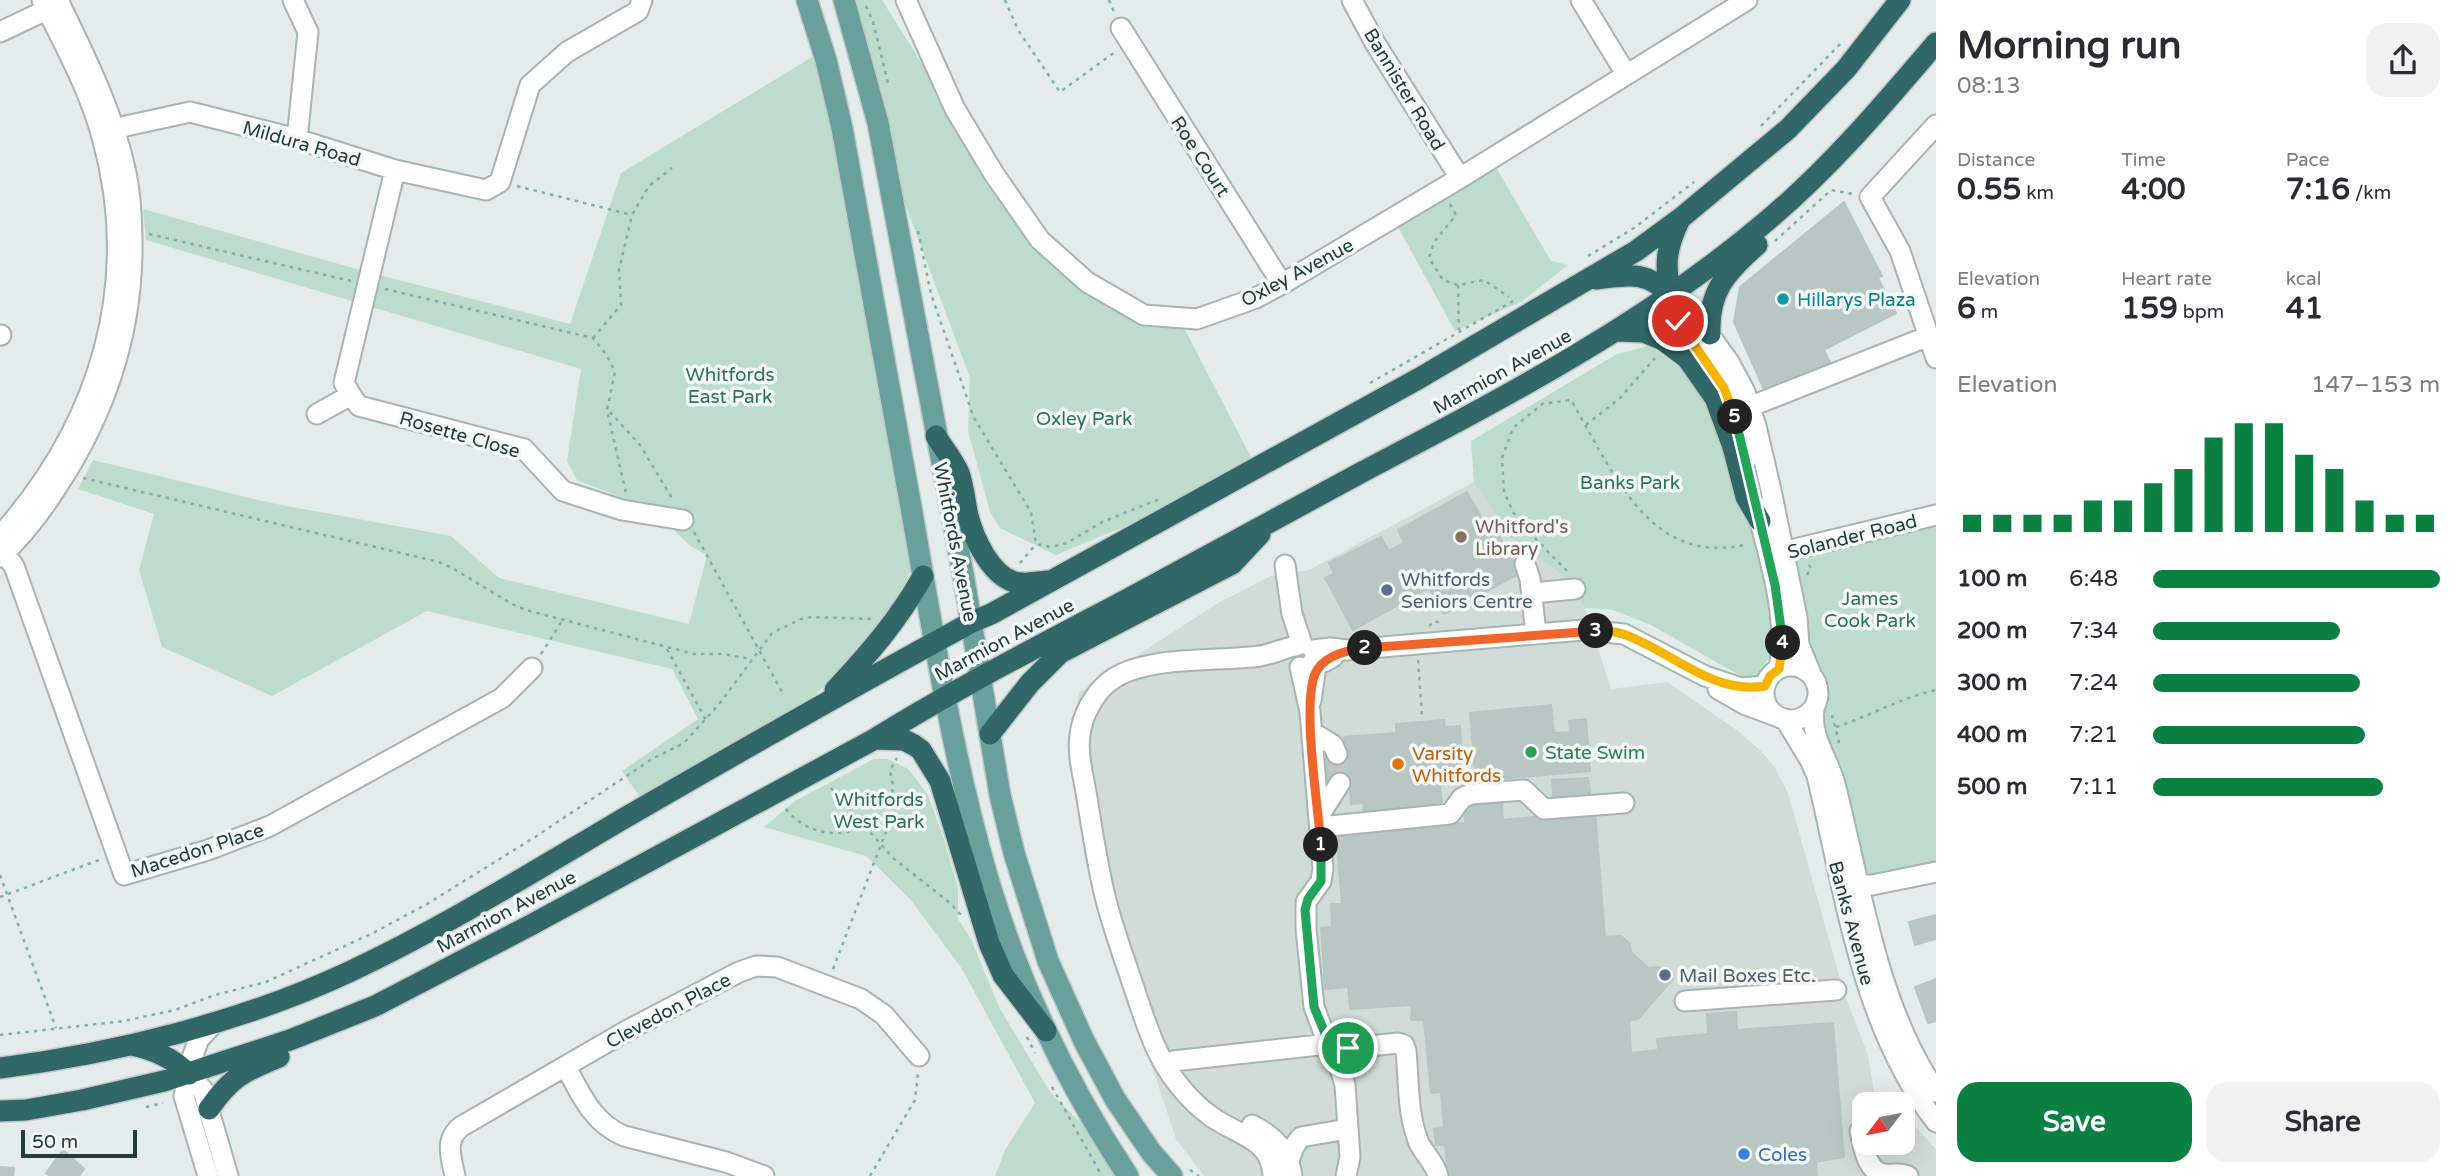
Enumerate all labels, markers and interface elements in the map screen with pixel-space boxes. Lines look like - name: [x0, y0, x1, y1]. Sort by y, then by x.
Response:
- text: Morning run: [1957, 23, 2181, 69]
- button: share: [2366, 23, 2440, 97]
- street label: Bannister Road: [1359, 24, 1449, 155]
- text: 08:13: [1957, 72, 2021, 100]
- street label: Roe Court: [1166, 112, 1234, 201]
- street label: Mildura Road: [240, 117, 363, 171]
- text: Distance: [1957, 149, 2035, 171]
- text: Time: [2121, 149, 2166, 171]
- text: Pace: [2286, 149, 2329, 171]
- text: 0.55: [1957, 171, 2021, 208]
- text: 4:00: [2121, 171, 2186, 208]
- text: 7:16: [2286, 171, 2350, 208]
- text: km: [2021, 182, 2054, 204]
- text: /km: [2350, 182, 2391, 204]
- street label: Oxley Avenue: [1238, 234, 1357, 312]
- text: Elevation: [1957, 268, 2040, 290]
- text: Heart rate: [2121, 268, 2212, 290]
- text: kcal: [2286, 268, 2321, 290]
- place label: Hillarys Plaza: [1797, 289, 1916, 311]
- text: 6: [1957, 290, 1976, 327]
- text: 159: [2121, 290, 2178, 327]
- text: 41: [2286, 290, 2323, 327]
- pin: [1648, 291, 1708, 351]
- marker: Hillarys Plaza: [1775, 291, 1791, 307]
- text: m: [1976, 301, 1998, 323]
- text: bpm: [2178, 301, 2224, 323]
- icon: check: [1659, 302, 1697, 340]
- street label: Marmion Avenue: [1430, 325, 1575, 419]
- park label: Whitfords East Park: [685, 364, 775, 408]
- text: Elevation: [1957, 371, 2058, 399]
- text: 147–153 m: [2311, 371, 2440, 399]
- pin: 5: [1718, 400, 1752, 434]
- text: 5: [1729, 405, 1740, 427]
- street label: Rosette Close: [397, 407, 523, 463]
- park label: Oxley Park: [1036, 408, 1132, 430]
- street label: Whitfords Avenue: [929, 461, 981, 624]
- park label: Banks Park: [1580, 472, 1680, 494]
- street label: Solander Road: [1785, 510, 1919, 564]
- place label: Whitford's Library: [1475, 516, 1568, 560]
- marker: Whitford's Library: [1453, 529, 1469, 545]
- text: 100 m: [1957, 565, 2027, 593]
- text: 6:48: [2069, 565, 2118, 593]
- place label: Whitfords Seniors Centre: [1401, 569, 1533, 613]
- marker: Whitfords Seniors Centre: [1379, 582, 1395, 598]
- park label: James Cook Park: [1824, 588, 1916, 632]
- street label: Marmion Avenue: [931, 594, 1078, 686]
- pin: 3: [1578, 614, 1614, 648]
- text: 200 m: [1957, 617, 2027, 645]
- text: 7:34: [2069, 617, 2118, 645]
- text: 3: [1590, 619, 1601, 641]
- pin: 4: [1766, 626, 1800, 660]
- pin: 2: [1348, 630, 1382, 666]
- text: 4: [1777, 631, 1788, 653]
- text: 2: [1359, 636, 1370, 658]
- text: 300 m: [1957, 669, 2027, 697]
- text: 7:24: [2069, 669, 2118, 697]
- text: 400 m: [1957, 721, 2027, 749]
- text: 7:21: [2069, 721, 2118, 749]
- place label: State Swim: [1545, 742, 1645, 764]
- place label: Varsity Whitfords: [1412, 743, 1501, 787]
- marker: State Swim: [1523, 744, 1539, 760]
- marker: Varsity Whitfords: [1390, 756, 1406, 772]
- text: 500 m: [1957, 773, 2027, 801]
- text: 7:11: [2069, 773, 2118, 801]
- park label: Whitfords West Park: [834, 789, 924, 833]
- street label: Macedon Place: [128, 819, 267, 883]
- pin: 1: [1304, 828, 1338, 862]
- text: 1: [1315, 833, 1326, 855]
- street label: Banks Avenue: [1824, 859, 1878, 988]
- street label: Marmion Avenue: [433, 866, 580, 958]
- place label: Mail Boxes Etc.: [1679, 965, 1816, 987]
- marker: Mail Boxes Etc.: [1657, 967, 1673, 983]
- street label: Clevedon Place: [602, 969, 735, 1053]
- pin: [1318, 1018, 1378, 1078]
- icon: arrive: [1329, 1029, 1367, 1067]
- button: Save: [1957, 1082, 2192, 1162]
- button: Share: [2206, 1082, 2440, 1162]
- north arrow: [1852, 1092, 1914, 1155]
- map controls: [1852, 1092, 1915, 1155]
- scale bar: [21, 1127, 136, 1159]
- text: 50 m: [32, 1131, 78, 1153]
- place label: Coles: [1758, 1144, 1807, 1166]
- marker: Coles: [1736, 1146, 1752, 1162]

